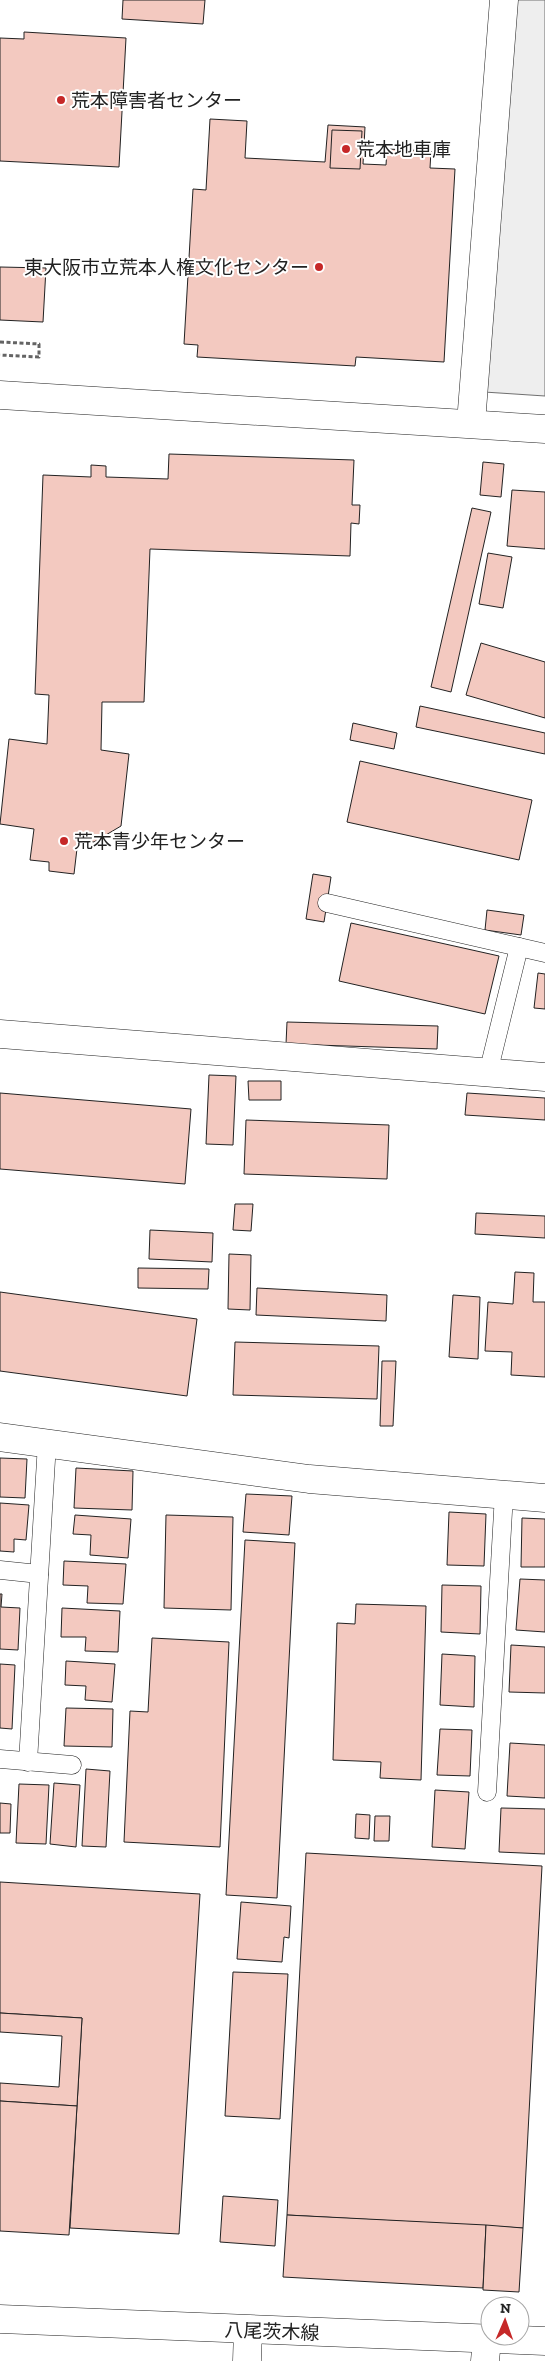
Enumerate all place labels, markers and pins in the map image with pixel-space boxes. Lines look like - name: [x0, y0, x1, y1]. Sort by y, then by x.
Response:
- place label: 荒本障害者センター: [71, 89, 242, 112]
- marker: 荒本障害者センター: [55, 94, 67, 106]
- place label: 荒本地車庫: [356, 138, 451, 161]
- marker: 荒本地車庫: [340, 143, 352, 155]
- place label: 東大阪市立荒本人権文化センター: [24, 256, 309, 279]
- marker: 東大阪市立荒本人権文化センター: [313, 261, 325, 273]
- place label: 荒本青少年センター: [74, 830, 245, 853]
- marker: 荒本青少年センター: [58, 835, 70, 847]

